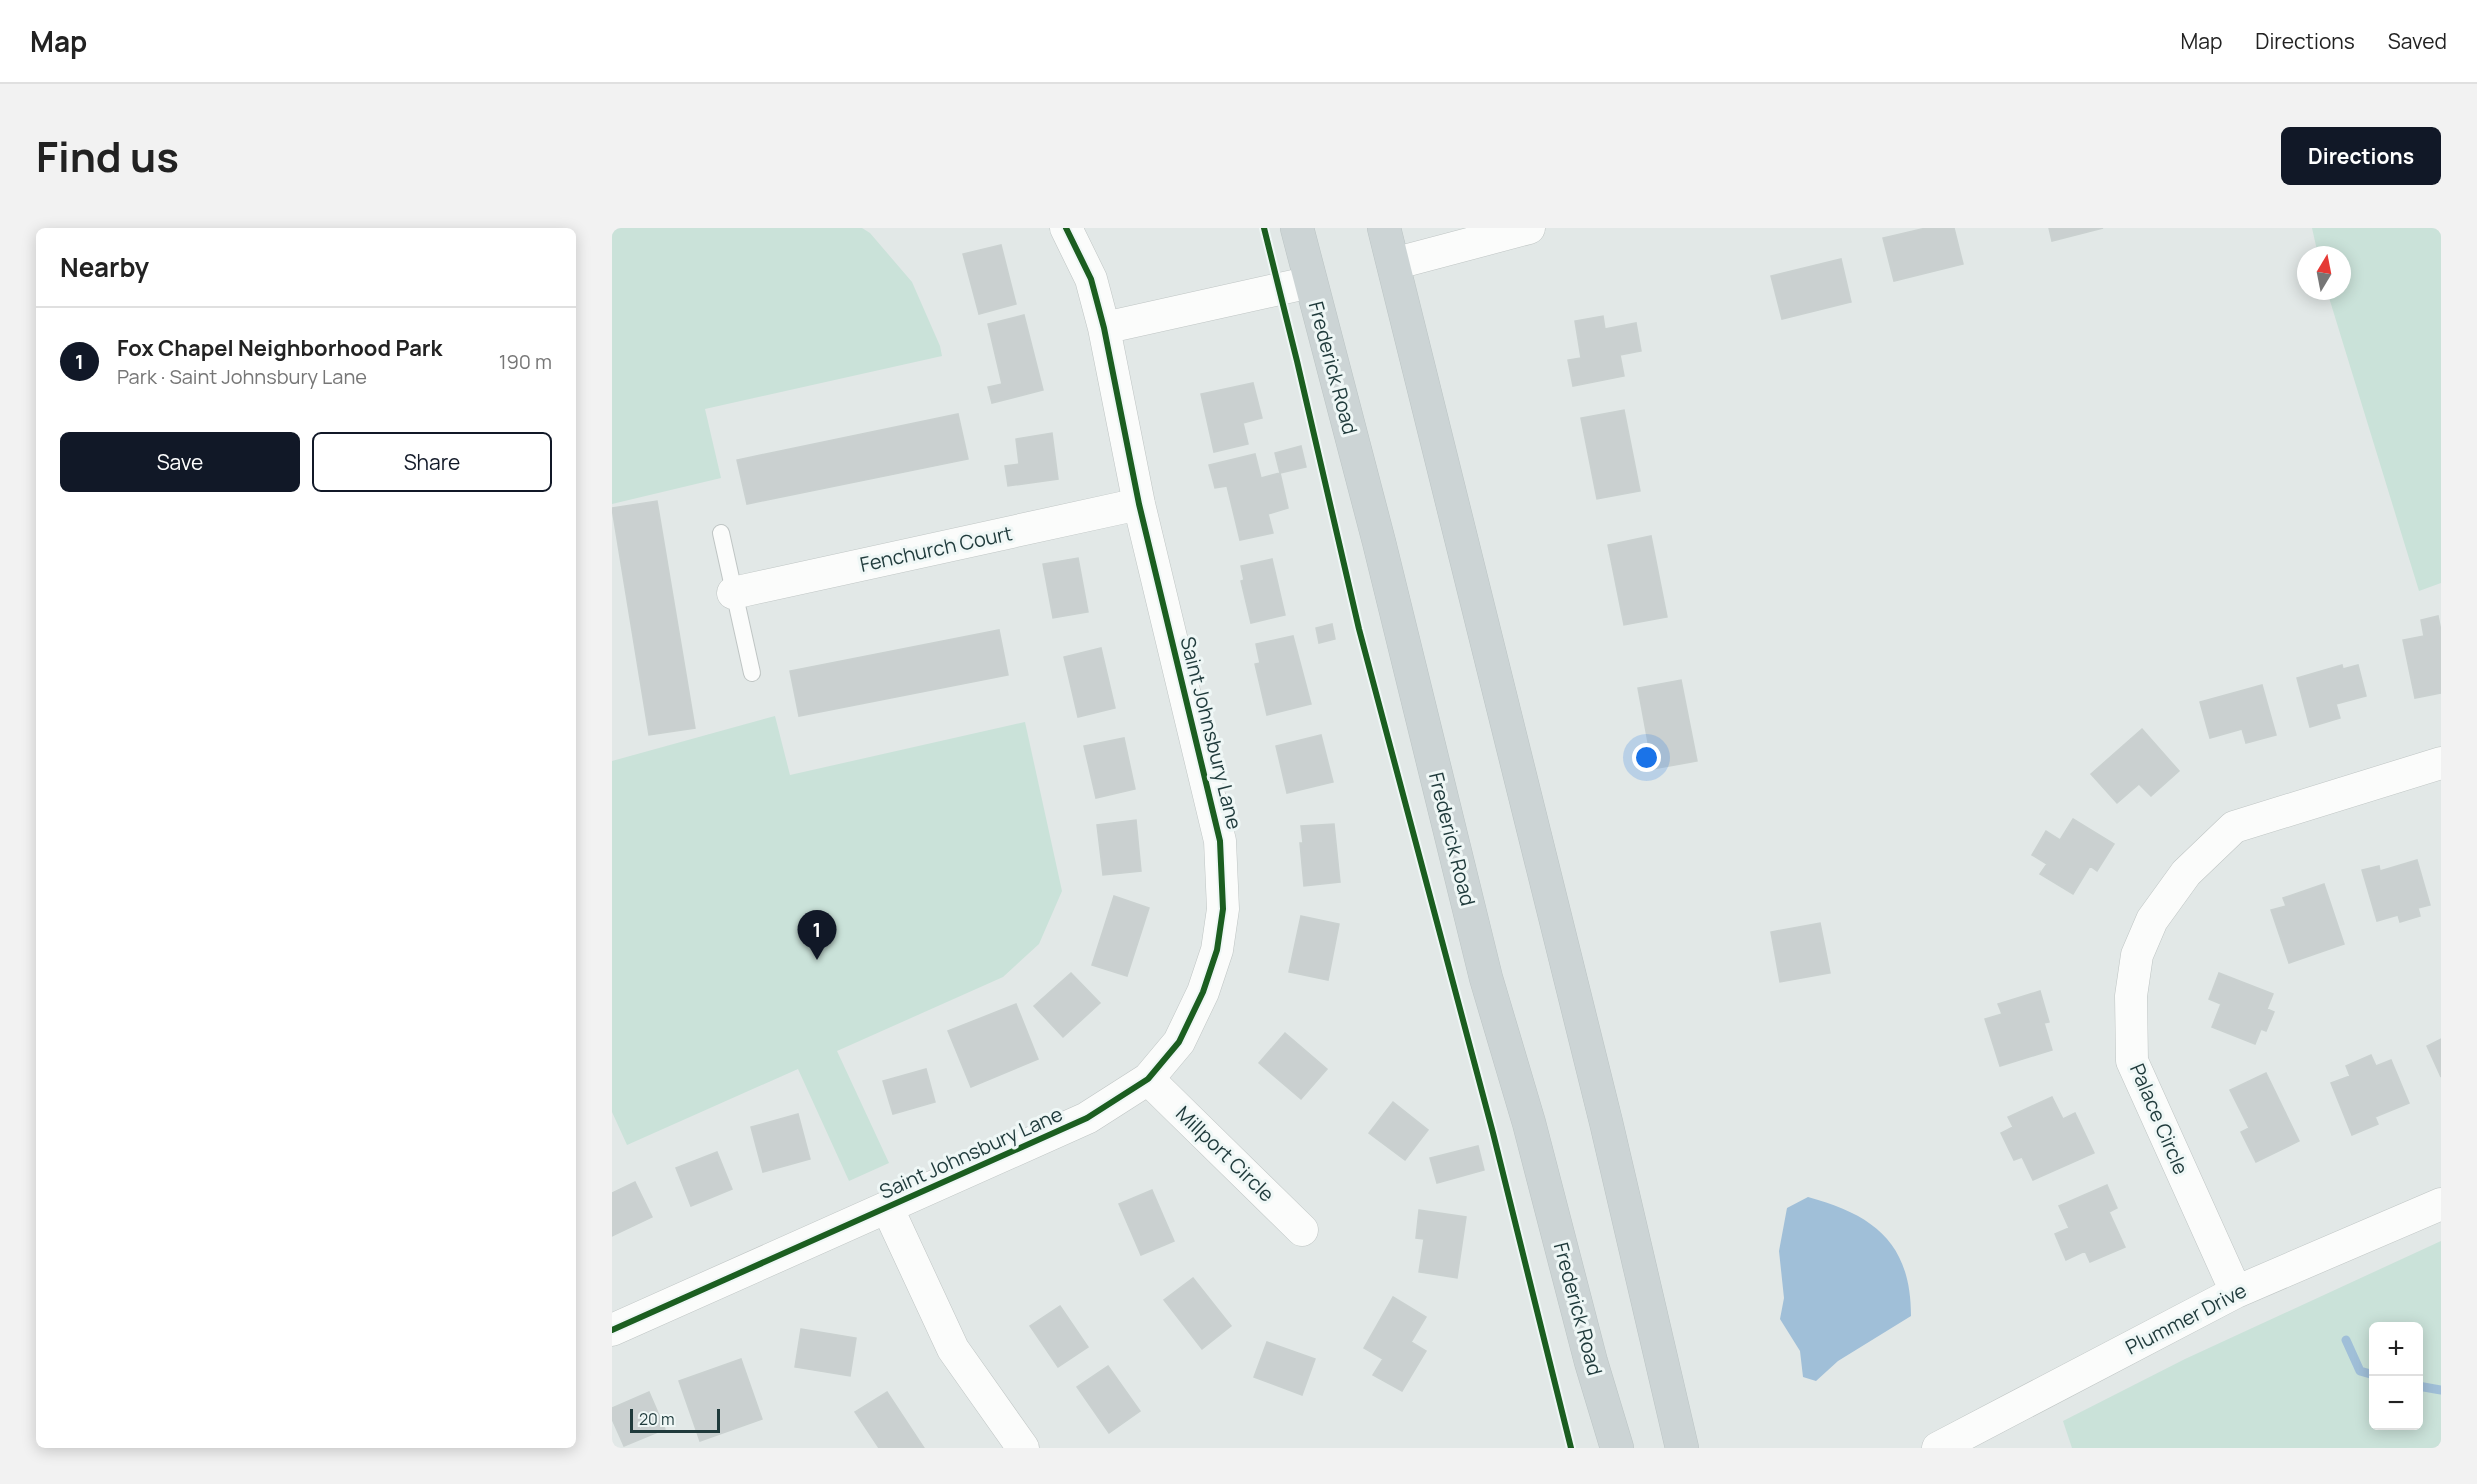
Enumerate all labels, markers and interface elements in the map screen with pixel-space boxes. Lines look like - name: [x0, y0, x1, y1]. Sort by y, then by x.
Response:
- text: Map: [30, 22, 87, 60]
- text: Map: [2181, 27, 2222, 55]
- text: Directions: [2255, 27, 2355, 55]
- text: Saved: [2388, 27, 2447, 55]
- text: Find us: [36, 127, 179, 185]
- button: Directions: [2281, 127, 2441, 185]
- north arrow: [2297, 246, 2351, 300]
- text: Nearby: [60, 249, 149, 285]
- street label: Frederick Road: [1303, 298, 1364, 437]
- text: Fox Chapel Neighborhood Park: [117, 333, 442, 363]
- text: 1: [75, 348, 84, 375]
- text: 190 m: [499, 348, 552, 375]
- text: Park · Saint Johnsbury Lane: [117, 363, 367, 390]
- button: Save: [60, 432, 300, 492]
- button: Share: [312, 432, 552, 492]
- street label: Fenchurch Court: [857, 519, 1015, 578]
- street label: Saint Johnsbury Lane: [1174, 634, 1248, 832]
- your location: [1632, 743, 1661, 772]
- street label: Frederick Road: [1423, 769, 1482, 908]
- pin: 1: [798, 910, 836, 960]
- street label: Palace Circle: [2124, 1059, 2195, 1178]
- street label: Saint Johnsbury Lane: [875, 1100, 1067, 1205]
- street label: Millport Circle: [1170, 1100, 1280, 1207]
- street label: Frederick Road: [1548, 1239, 1609, 1378]
- street label: Plummer Drive: [2121, 1277, 2251, 1361]
- map controls: [2369, 1322, 2423, 1430]
- button: +: [2369, 1322, 2423, 1376]
- button: −: [2369, 1376, 2423, 1430]
- scale bar: [630, 1406, 720, 1434]
- text: 20 m: [639, 1408, 675, 1430]

